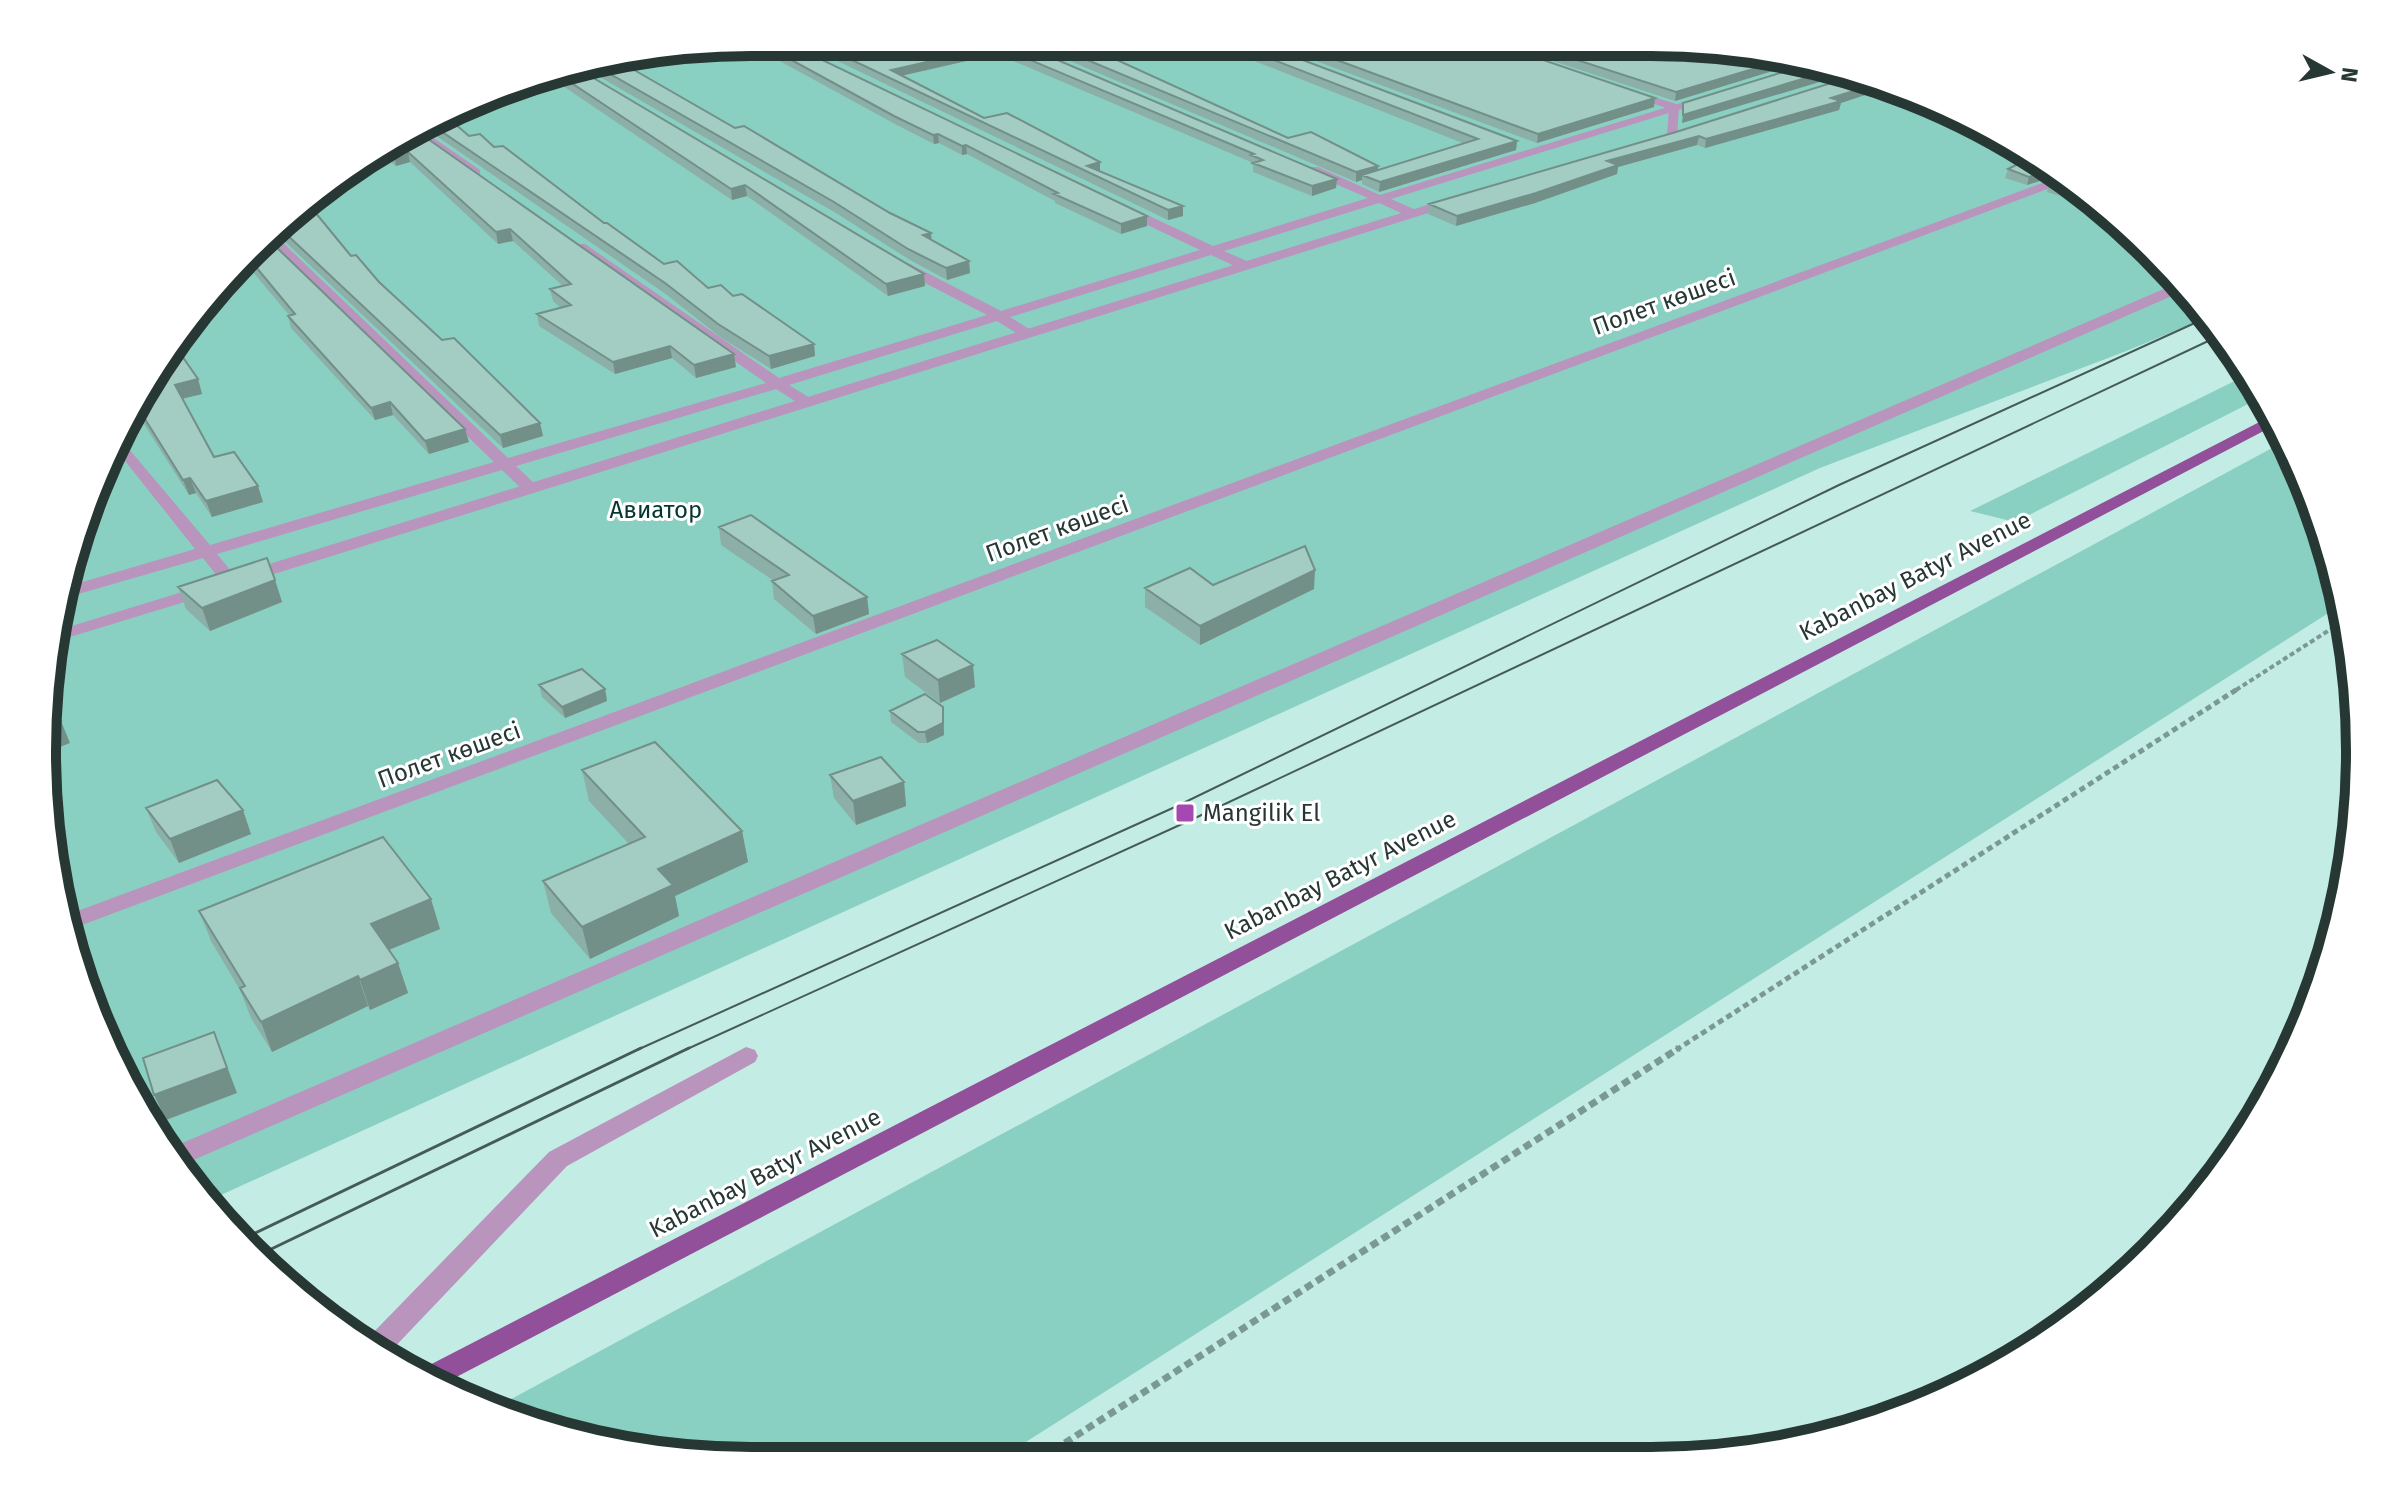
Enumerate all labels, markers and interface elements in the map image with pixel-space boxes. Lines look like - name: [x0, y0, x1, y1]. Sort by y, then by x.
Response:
- north arrow: [2290, 32, 2370, 112]
- text: N: [2335, 66, 2364, 84]
- street label: Полет көшесі: [1589, 263, 1739, 341]
- street label: Полет көшесі: [982, 490, 1132, 568]
- park label: Авиатор: [610, 496, 702, 524]
- street label: Kabanbay Batyr Avenue: [1794, 505, 2036, 647]
- street label: Полет көшесі: [374, 716, 524, 794]
- place label: Mangilik El: [1203, 799, 1320, 827]
- marker: Mangilik El: [1174, 802, 1196, 824]
- street label: Kabanbay Batyr Avenue: [1219, 804, 1461, 946]
- street label: Kabanbay Batyr Avenue: [644, 1102, 886, 1244]

